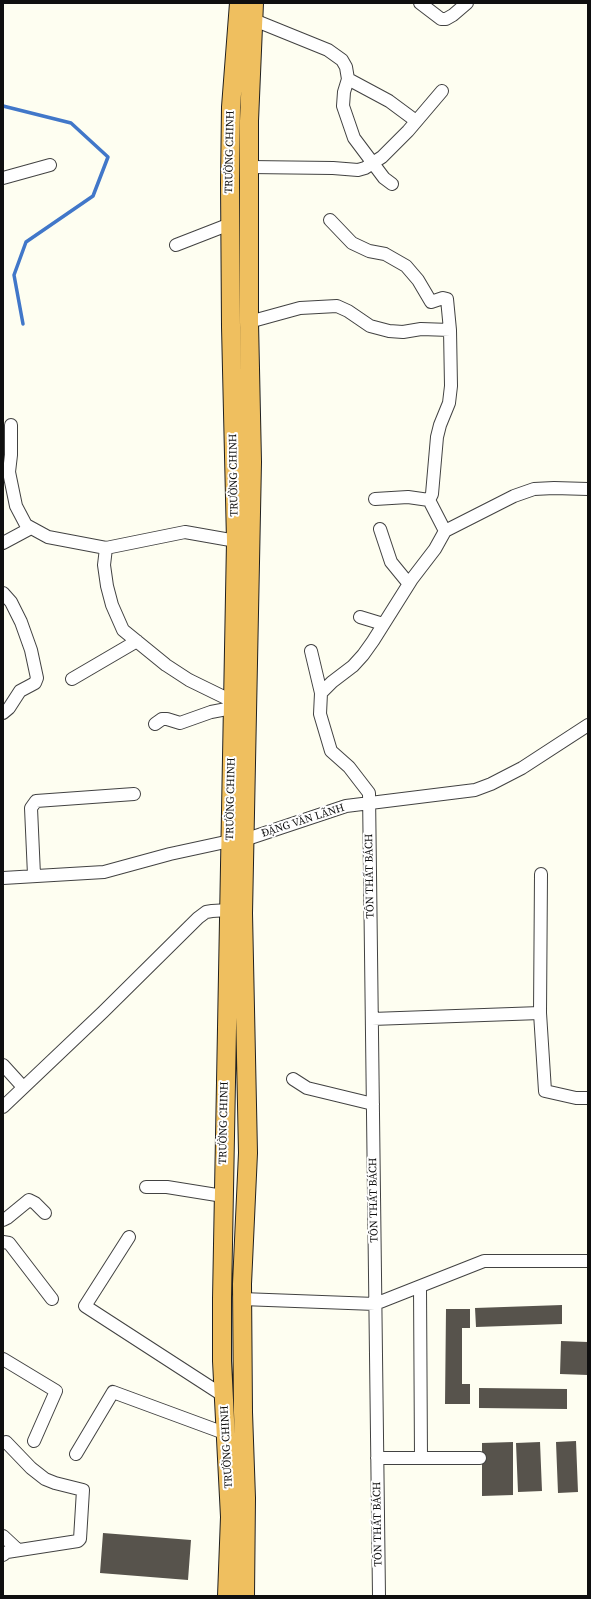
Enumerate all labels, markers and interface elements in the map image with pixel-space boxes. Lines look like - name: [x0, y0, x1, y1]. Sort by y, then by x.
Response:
- street label: TRƯỜNG CHINH: [223, 110, 237, 194]
- street label: TRƯỜNG CHINH: [227, 433, 241, 517]
- street label: TRƯỜNG CHINH: [224, 757, 238, 841]
- street label: ĐẶNG VĂN LÃNH: [260, 801, 346, 841]
- street label: TÔN THẤT BÁCH: [363, 833, 377, 919]
- street label: TRƯỜNG CHINH: [217, 1081, 231, 1165]
- street label: TÔN THẤT BÁCH: [367, 1157, 381, 1243]
- street label: TRƯỜNG CHINH: [218, 1405, 236, 1489]
- street label: TÔN THẤT BÁCH: [371, 1481, 385, 1567]

